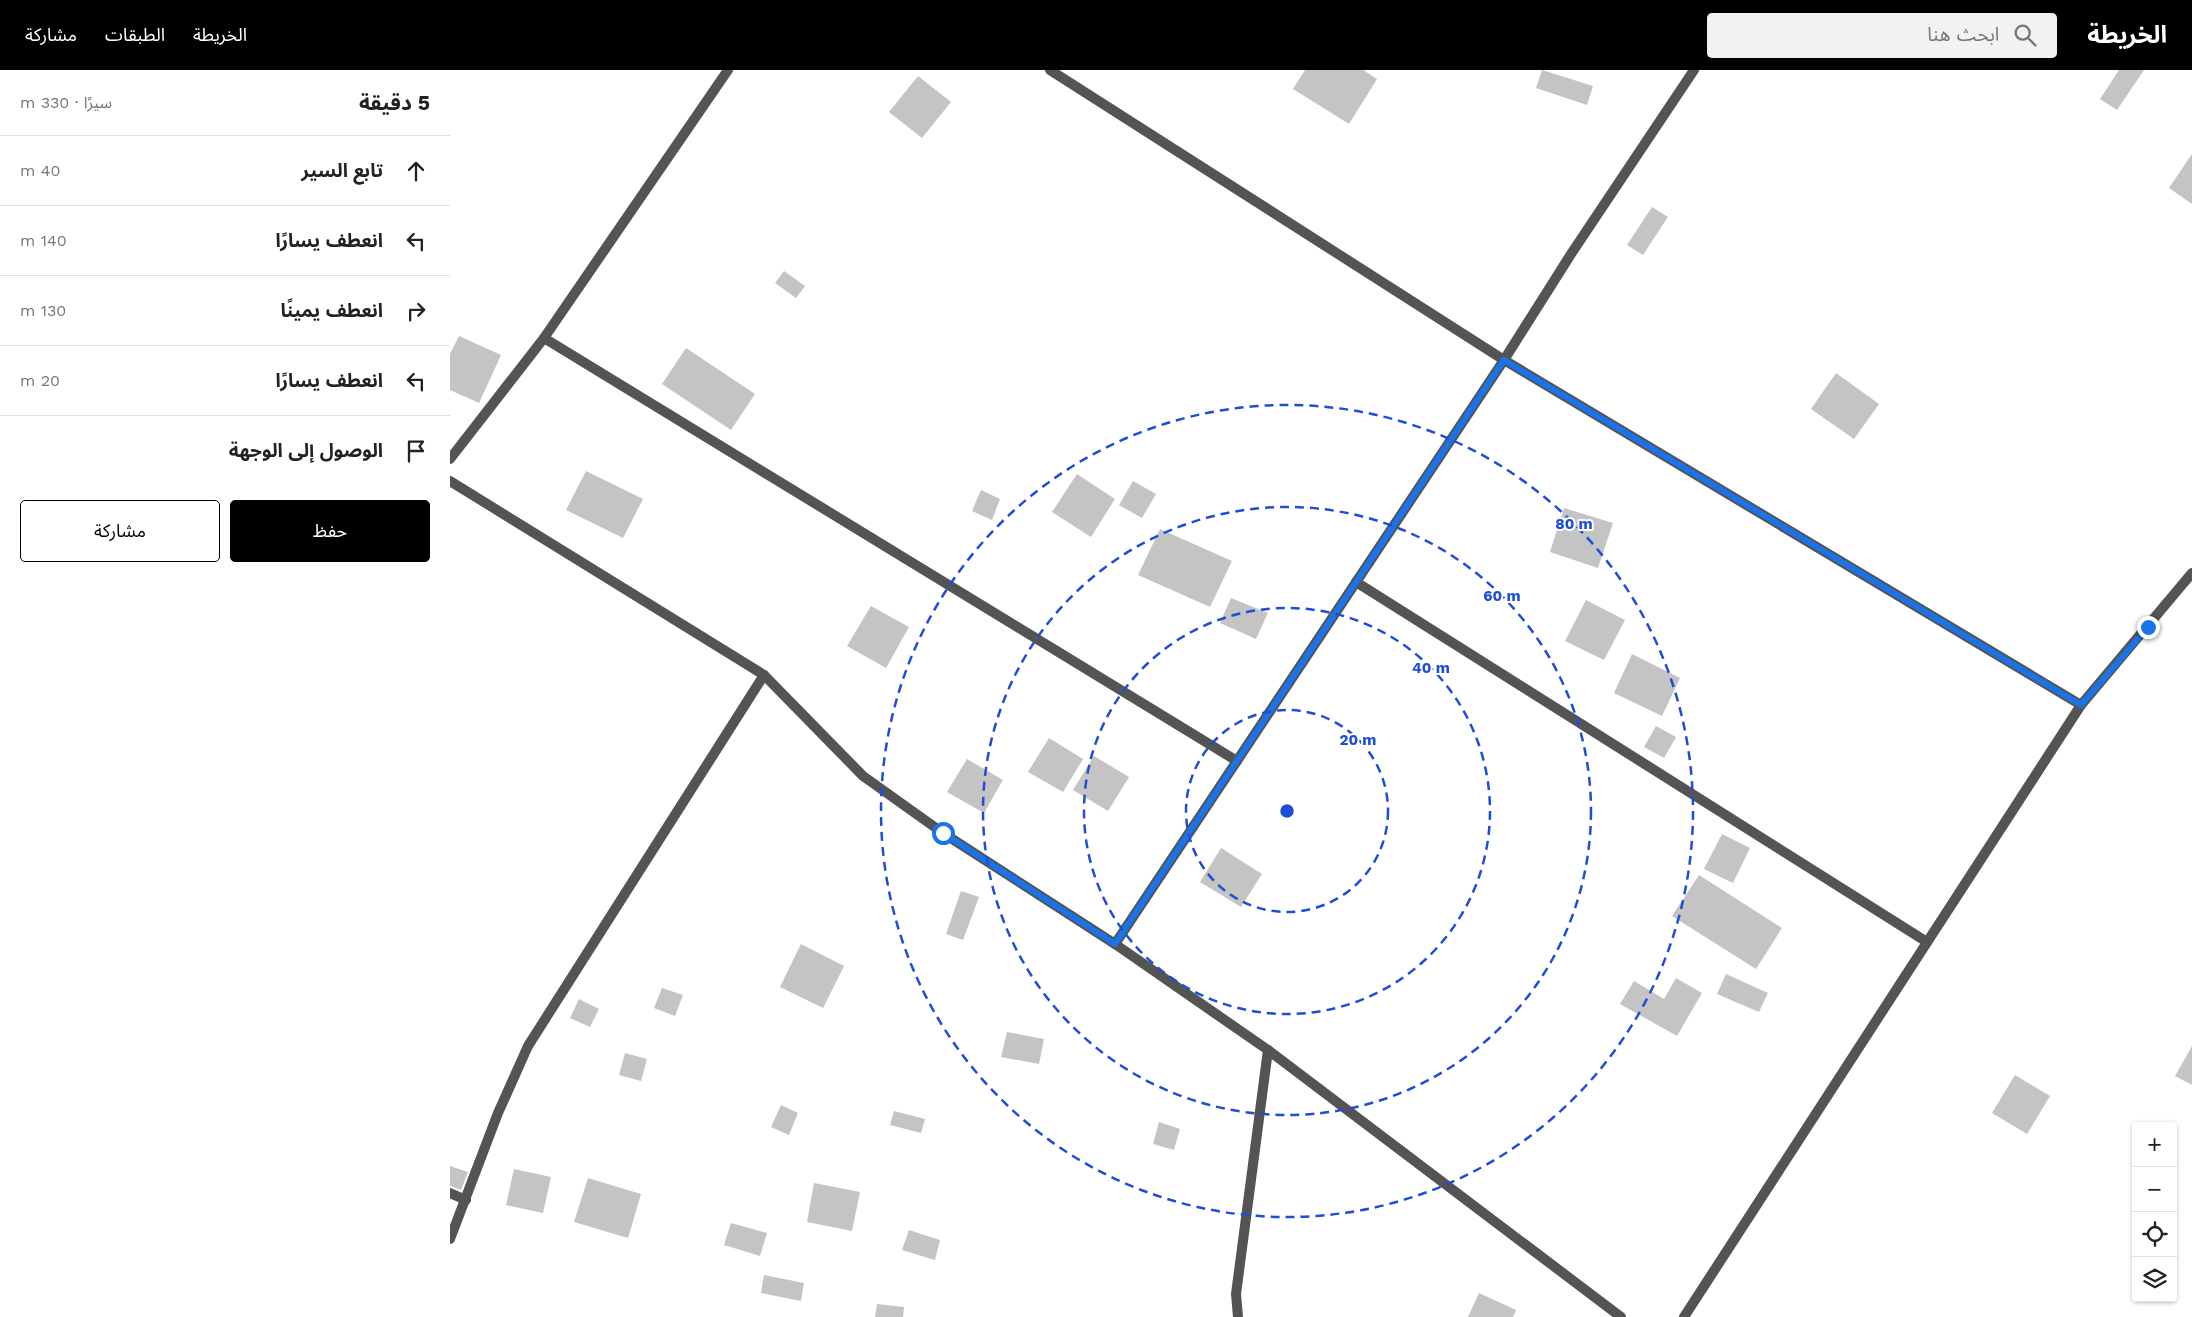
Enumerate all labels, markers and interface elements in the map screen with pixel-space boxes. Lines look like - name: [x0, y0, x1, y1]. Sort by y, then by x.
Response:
- search box: [1707, 13, 2057, 58]
- icon: search: [2011, 21, 2039, 49]
- text: الخريطة: [2087, 21, 2167, 49]
- text: ابحث هنا: [1927, 23, 1999, 46]
- text: مشاركة: [25, 24, 77, 45]
- text: الطبقات: [105, 24, 165, 45]
- text: الخريطة: [193, 24, 247, 45]
- text: 5 دقيقة: [359, 90, 430, 115]
- text: سيرًا · 330 m: [20, 93, 112, 112]
- icon: ahead: [402, 157, 430, 185]
- text: تابع السير: [301, 159, 383, 182]
- text: 40 m: [20, 161, 60, 180]
- icon: left: [402, 227, 430, 255]
- text: انعطف يسارًا: [275, 229, 383, 252]
- text: 140 m: [20, 231, 67, 250]
- icon: right: [402, 297, 430, 325]
- text: انعطف يمينًا: [280, 299, 383, 322]
- text: 130 m: [20, 301, 66, 320]
- icon: left: [402, 367, 430, 395]
- text: انعطف يسارًا: [275, 369, 383, 392]
- text: 20 m: [20, 371, 60, 390]
- icon: arrive: [402, 437, 430, 465]
- text: الوصول إلى الوجهة: [229, 439, 383, 462]
- button: مشاركة: [20, 500, 220, 562]
- button: حفظ: [230, 500, 430, 562]
- text: 80 m: [1555, 515, 1593, 533]
- text: 60 m: [1483, 587, 1521, 605]
- route end: [2137, 616, 2160, 639]
- text: 40 m: [1412, 659, 1450, 677]
- text: 20 m: [1339, 731, 1377, 749]
- centre of rings: [1278, 802, 1296, 820]
- route start: [932, 822, 955, 845]
- map controls: [2132, 1122, 2177, 1302]
- button: +: [2132, 1122, 2177, 1167]
- button: −: [2132, 1167, 2177, 1212]
- button: locate: [2132, 1212, 2177, 1257]
- button: layers: [2132, 1257, 2177, 1302]

